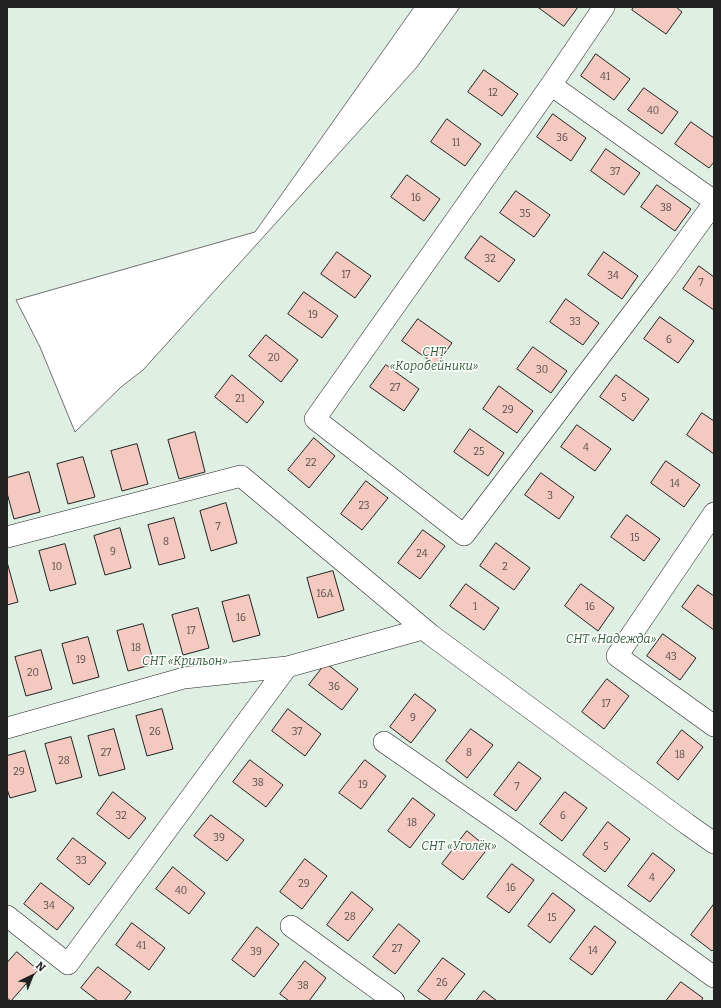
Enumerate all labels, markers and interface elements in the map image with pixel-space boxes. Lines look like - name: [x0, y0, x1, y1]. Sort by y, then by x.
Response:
- house number: 41: [600, 71, 610, 83]
- house number: 12: [488, 87, 498, 99]
- house number: 40: [647, 105, 659, 117]
- house number: 36: [556, 132, 568, 144]
- house number: 11: [452, 137, 460, 149]
- house number: 37: [610, 166, 620, 178]
- house number: 16: [411, 192, 421, 204]
- house number: 38: [660, 202, 672, 214]
- house number: 35: [519, 208, 531, 220]
- house number: 32: [484, 253, 496, 265]
- house number: 17: [342, 269, 350, 281]
- house number: 34: [607, 270, 619, 282]
- house number: 7: [698, 277, 704, 289]
- house number: 19: [308, 309, 318, 321]
- house number: 33: [569, 316, 581, 328]
- house number: 6: [666, 334, 672, 346]
- park label: СНТ «Коробейники»: [390, 346, 478, 374]
- house number: 20: [268, 352, 280, 364]
- house number: 30: [536, 364, 548, 376]
- house number: 27: [390, 382, 400, 394]
- house number: 5: [621, 392, 627, 404]
- house number: 21: [235, 393, 245, 405]
- house number: 29: [502, 404, 514, 416]
- house number: 4: [583, 442, 589, 454]
- house number: 25: [474, 446, 484, 458]
- house number: 22: [306, 457, 316, 469]
- house number: 14: [670, 478, 680, 490]
- house number: 3: [547, 490, 553, 502]
- house number: 23: [358, 500, 370, 512]
- house number: 7: [215, 521, 221, 533]
- house number: 15: [630, 532, 640, 544]
- house number: 8: [163, 536, 169, 548]
- house number: 9: [110, 546, 116, 558]
- house number: 24: [416, 548, 428, 560]
- house number: 10: [52, 561, 62, 573]
- house number: 2: [502, 561, 508, 573]
- house number: 16А: [316, 588, 334, 600]
- house number: 1: [473, 601, 477, 613]
- house number: 16: [585, 601, 595, 613]
- house number: 16: [236, 612, 246, 624]
- house number: 17: [187, 625, 195, 637]
- park label: СНТ «Надежда»: [566, 633, 656, 647]
- house number: 18: [131, 642, 141, 654]
- house number: 43: [665, 651, 677, 663]
- house number: 19: [76, 654, 86, 666]
- park label: СНТ «Крильон»: [142, 655, 228, 669]
- house number: 20: [27, 667, 39, 679]
- house number: 36: [328, 681, 340, 693]
- house number: 17: [602, 698, 610, 710]
- house number: 9: [410, 712, 416, 724]
- house number: 26: [149, 726, 161, 738]
- house number: 37: [292, 726, 302, 738]
- house number: 27: [101, 747, 111, 759]
- house number: 8: [466, 747, 472, 759]
- house number: 18: [675, 749, 685, 761]
- house number: 28: [58, 755, 70, 767]
- house number: 29: [13, 766, 25, 778]
- house number: 38: [252, 777, 264, 789]
- house number: 19: [358, 779, 368, 791]
- house number: 7: [514, 781, 520, 793]
- house number: 32: [115, 810, 127, 822]
- house number: 6: [560, 810, 566, 822]
- house number: 18: [407, 817, 417, 829]
- house number: 39: [213, 832, 225, 844]
- park label: СНТ «Уголёк»: [421, 840, 497, 854]
- house number: 5: [603, 841, 609, 853]
- house number: 33: [75, 855, 87, 867]
- house number: 4: [649, 872, 655, 884]
- house number: 29: [298, 878, 310, 890]
- house number: 16: [506, 882, 516, 894]
- house number: 40: [175, 885, 187, 897]
- house number: 34: [43, 900, 55, 912]
- house number: 28: [344, 911, 356, 923]
- house number: 15: [547, 912, 557, 924]
- house number: 41: [136, 940, 146, 952]
- house number: 27: [392, 943, 402, 955]
- house number: 14: [588, 945, 598, 957]
- house number: 39: [250, 946, 262, 958]
- north arrow: [12, 956, 52, 996]
- text: N: [33, 959, 48, 975]
- house number: 26: [436, 977, 448, 989]
- house number: 38: [297, 980, 309, 992]

